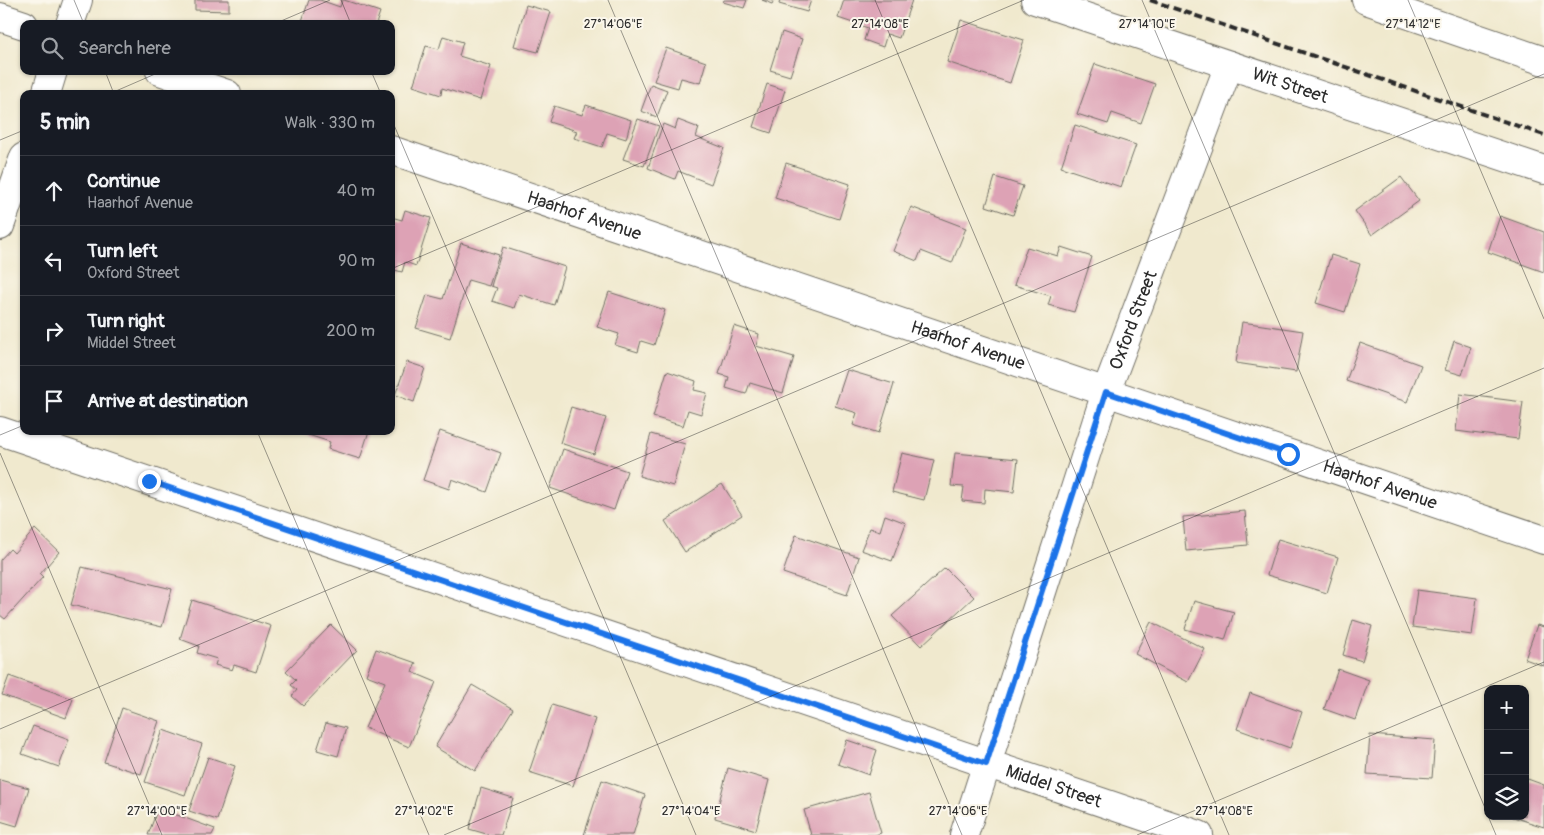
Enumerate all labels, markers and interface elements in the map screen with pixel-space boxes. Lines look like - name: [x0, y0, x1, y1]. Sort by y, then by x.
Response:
- text: 27°14'06"E: [584, 17, 642, 32]
- text: 27°14'08"E: [851, 17, 909, 32]
- text: 27°14'10"E: [1119, 17, 1175, 32]
- text: 27°14'12"E: [1386, 17, 1440, 32]
- search box: [20, 20, 395, 75]
- icon: search: [38, 34, 66, 62]
- text: Search here: [78, 36, 171, 60]
- street label: Wit Street: [1249, 62, 1332, 109]
- text: 5 min: [40, 109, 90, 136]
- text: Walk · 330 m: [285, 113, 375, 133]
- text: Continue: [87, 169, 160, 193]
- icon: ahead: [40, 177, 68, 205]
- text: 40 m: [337, 181, 375, 201]
- street label: Haarhof Avenue: [524, 186, 644, 246]
- text: Haarhof Avenue: [87, 193, 193, 213]
- text: Turn left: [87, 239, 157, 263]
- icon: left: [40, 247, 68, 275]
- text: 90 m: [338, 251, 375, 271]
- text: Oxford Street: [87, 263, 179, 283]
- street label: Oxford Street: [1104, 267, 1163, 373]
- text: Turn right: [87, 309, 165, 333]
- street label: Haarhof Avenue: [908, 316, 1028, 376]
- icon: right: [40, 317, 68, 345]
- text: 200 m: [327, 321, 375, 341]
- text: Middel Street: [87, 333, 176, 353]
- icon: arrive: [40, 387, 68, 415]
- text: Arrive at destination: [87, 389, 248, 413]
- route start: [1277, 443, 1300, 466]
- street label: Haarhof Avenue: [1320, 455, 1440, 515]
- route end: [138, 470, 161, 493]
- map controls: [1484, 685, 1529, 820]
- button: +: [1484, 685, 1529, 730]
- button: −: [1484, 730, 1529, 775]
- street label: Middel Street: [1003, 760, 1105, 814]
- button: layers: [1484, 775, 1529, 820]
- text: 27°14'00"E: [127, 804, 187, 819]
- text: 27°14'02"E: [395, 804, 453, 819]
- text: 27°14'04"E: [662, 804, 720, 819]
- text: 27°14'06"E: [929, 804, 987, 819]
- text: 27°14'08"E: [1195, 804, 1253, 819]

